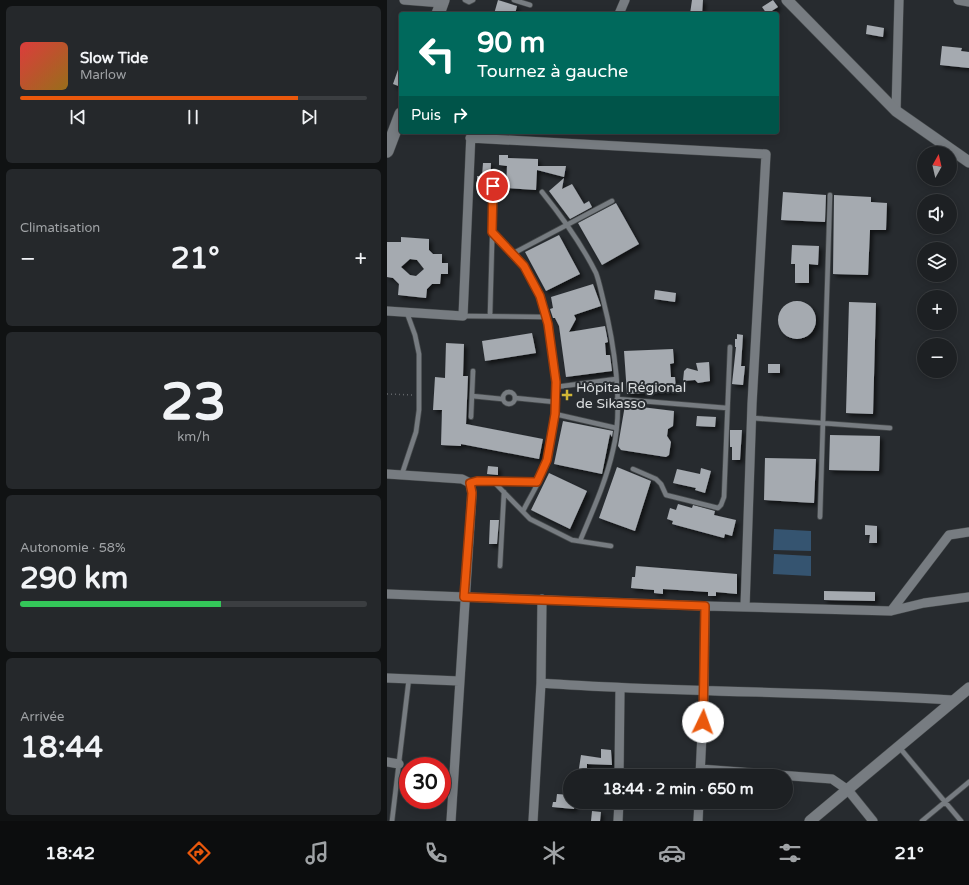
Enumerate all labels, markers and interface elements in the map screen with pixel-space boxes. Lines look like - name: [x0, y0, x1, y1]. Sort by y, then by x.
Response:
- text: 90 m: [477, 26, 545, 60]
- icon: left: [411, 28, 463, 80]
- text: Slow Tide: [80, 49, 148, 67]
- text: Tournez à gauche: [477, 60, 628, 82]
- text: Marlow: [80, 67, 126, 83]
- icon: right: [449, 104, 471, 126]
- icon: previous: [67, 106, 89, 128]
- icon: pause: [182, 106, 204, 128]
- icon: next: [298, 106, 320, 128]
- text: Puis: [411, 106, 441, 124]
- north arrow: [917, 146, 957, 186]
- map controls: [917, 146, 957, 378]
- pin: [476, 169, 510, 203]
- icon: arrive: [482, 175, 504, 197]
- button: sound: [917, 194, 957, 234]
- text: Climatisation: [20, 220, 100, 236]
- text: 21°: [171, 240, 220, 277]
- button: layers: [917, 242, 957, 282]
- text: −: [20, 246, 36, 272]
- text: +: [355, 246, 367, 272]
- button: +: [917, 290, 957, 330]
- button: −: [917, 338, 957, 378]
- text: 23: [161, 371, 226, 434]
- place label: Hôpital Régional de Sikasso: [576, 379, 686, 412]
- marker: Hôpital Régional de Sikasso: [561, 389, 573, 401]
- text: km/h: [177, 429, 210, 445]
- text: Autonomie · 58%: [20, 540, 126, 556]
- text: 290 km: [20, 560, 128, 597]
- position arrow: [682, 701, 724, 743]
- text: Arrivée: [20, 709, 64, 725]
- text: 18:44: [20, 729, 103, 766]
- speed limit sign: 30: [399, 757, 451, 809]
- text: 18:44 · 2 min · 650 m: [603, 780, 753, 798]
- icon: directions: [185, 839, 213, 867]
- icon: music: [303, 839, 331, 867]
- icon: phone: [422, 839, 450, 867]
- icon: climate: [540, 839, 568, 867]
- icon: car: [658, 839, 686, 867]
- icon: filters: [776, 839, 804, 867]
- text: 18:42: [45, 842, 95, 864]
- text: 21°: [894, 842, 924, 864]

